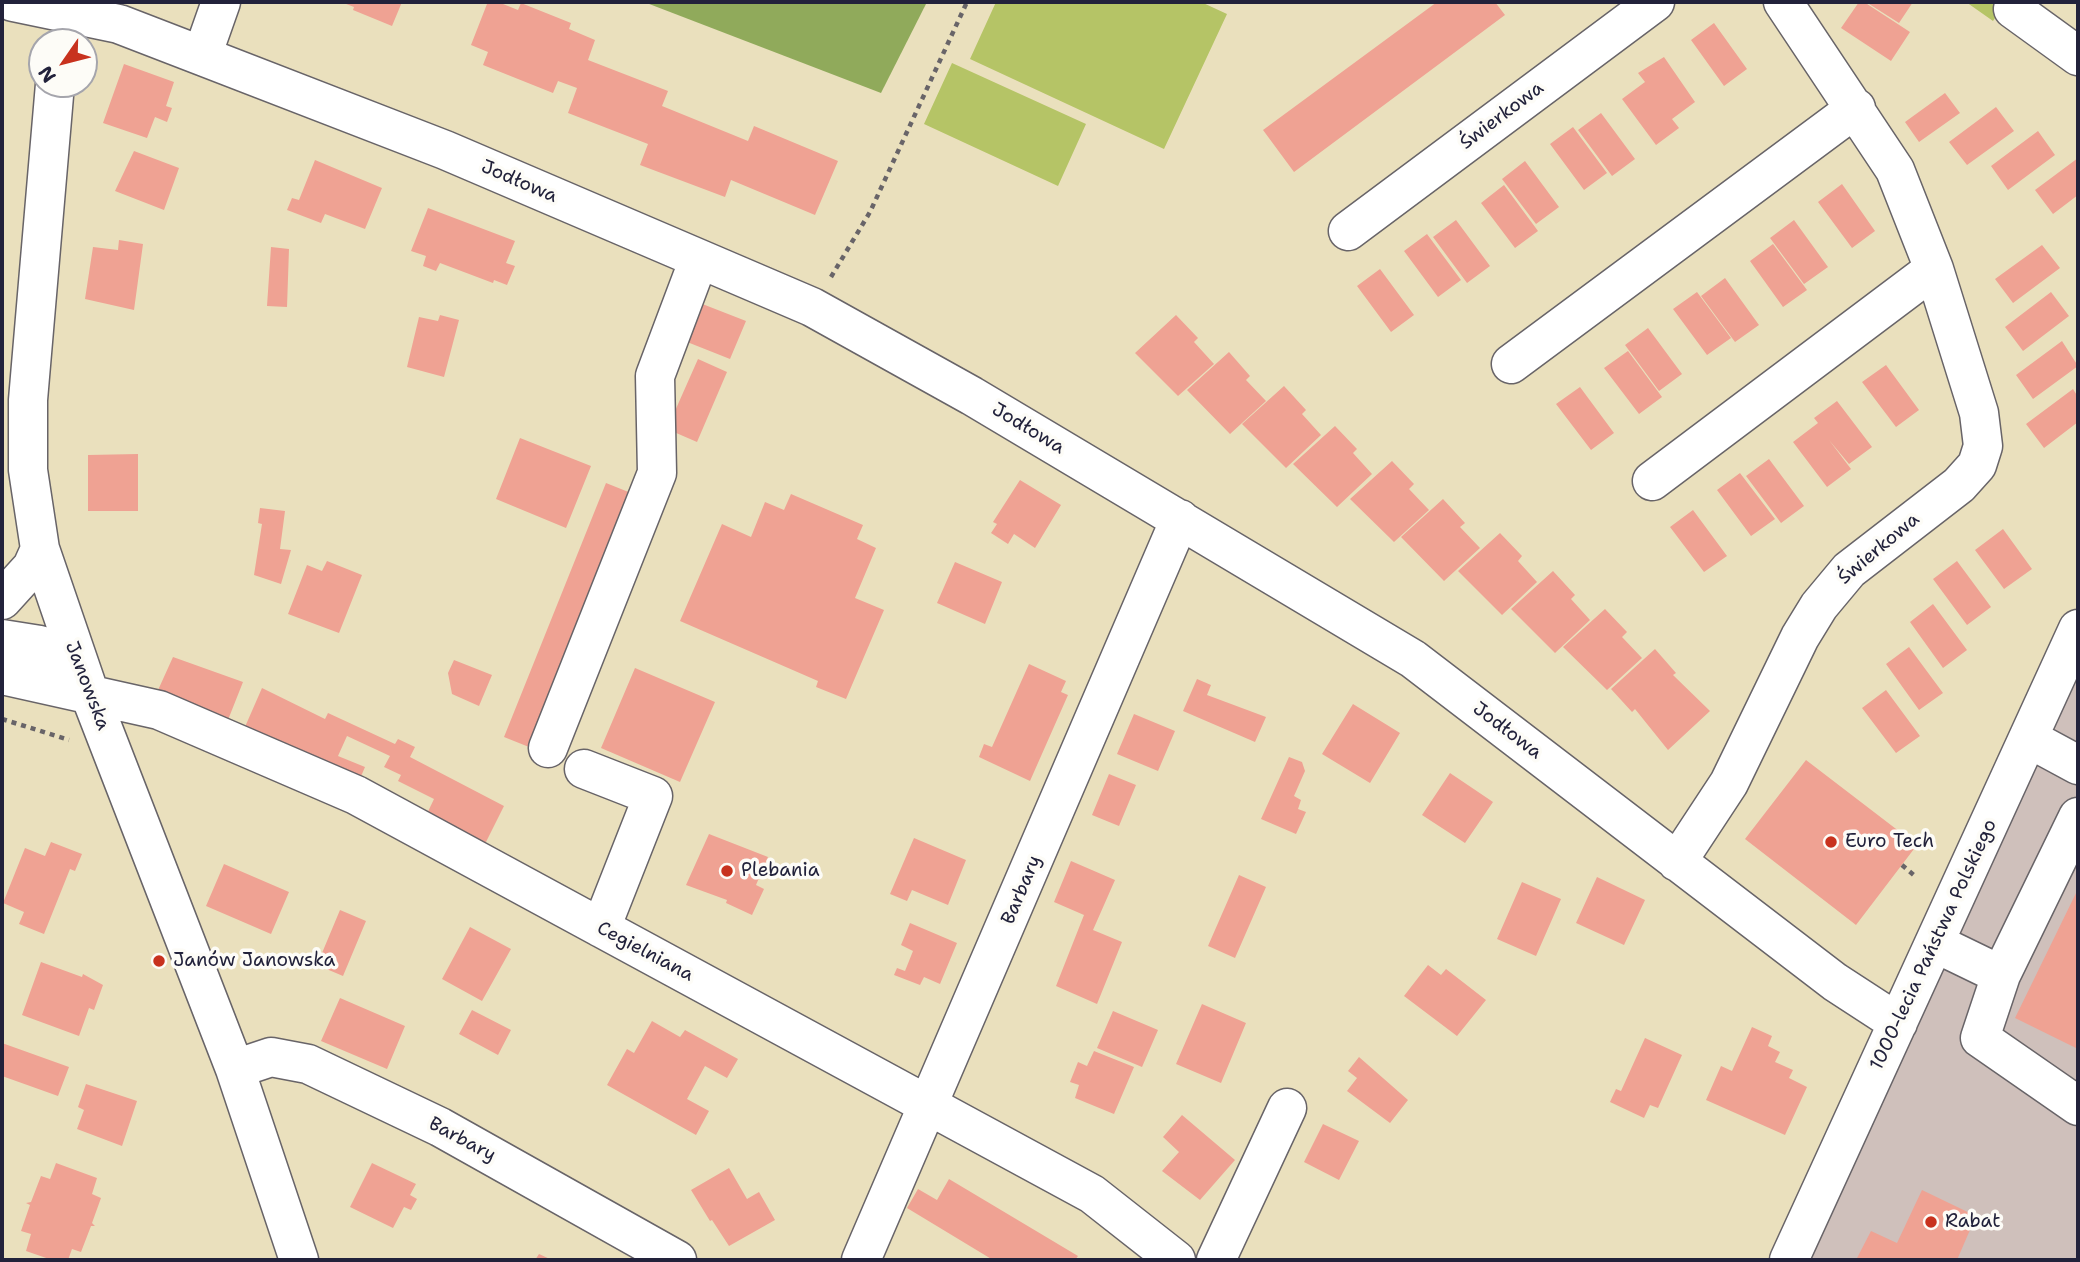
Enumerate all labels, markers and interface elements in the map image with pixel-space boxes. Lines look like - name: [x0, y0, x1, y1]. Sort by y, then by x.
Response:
- north arrow: [28, 28, 98, 98]
- text: N: [32, 61, 62, 88]
- street label: Świerkowa: [1456, 77, 1548, 155]
- street label: Jodłowa: [477, 156, 561, 208]
- street label: Jodłowa: [988, 398, 1068, 460]
- street label: Świerkowa: [1834, 508, 1924, 590]
- street label: Janowska: [60, 638, 114, 734]
- street label: Jodłowa: [1468, 698, 1546, 764]
- street label: 1000-lecia Państwa Polskiego: [1866, 816, 2002, 1074]
- place label: Euro Tech: [1845, 831, 1934, 853]
- marker: Euro Tech: [1823, 834, 1839, 850]
- street label: Barbary: [997, 852, 1047, 928]
- place label: Plebania: [741, 860, 819, 882]
- marker: Plebania: [719, 863, 735, 879]
- street label: Cegielniana: [593, 917, 697, 987]
- place label: Janów Janowska: [173, 950, 335, 972]
- marker: Janów Janowska: [151, 953, 167, 969]
- street label: Barbary: [424, 1113, 500, 1167]
- place label: Rabat: [1945, 1211, 2000, 1233]
- marker: Rabat: [1923, 1214, 1939, 1230]

